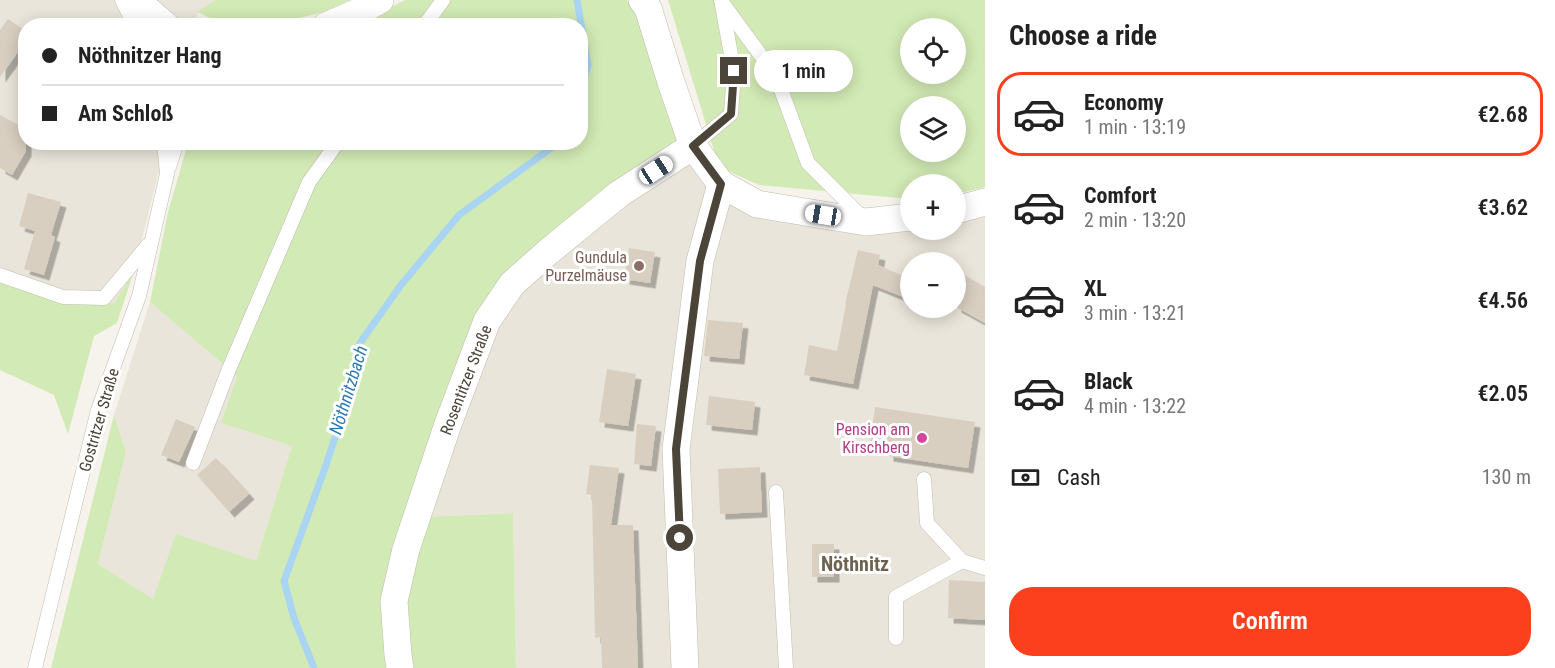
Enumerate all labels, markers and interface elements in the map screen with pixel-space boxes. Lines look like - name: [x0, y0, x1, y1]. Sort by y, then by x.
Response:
- map controls: [900, 18, 966, 318]
- button: locate: [900, 18, 966, 84]
- text: Choose a ride: [1009, 20, 1157, 52]
- text: Nöthnitzer Hang: [78, 43, 222, 68]
- callout: 1 min: [755, 50, 854, 92]
- route end: [720, 57, 747, 84]
- text: 1 min: [781, 59, 826, 83]
- icon: car: [1012, 87, 1066, 141]
- text: Economy: [1084, 90, 1164, 115]
- button: layers: [900, 96, 966, 162]
- text: Am Schloß: [78, 101, 174, 126]
- text: €2.68: [1477, 102, 1528, 127]
- text: 1 min · 13:19: [1084, 115, 1186, 139]
- car: [636, 153, 676, 187]
- button: +: [900, 174, 966, 240]
- icon: car: [1012, 180, 1066, 234]
- text: Comfort: [1084, 183, 1157, 208]
- text: €3.62: [1477, 195, 1528, 220]
- car: [804, 203, 842, 227]
- text: 2 min · 13:20: [1084, 208, 1186, 232]
- place label: Gundula Purzelmäuse: [545, 248, 627, 285]
- button: −: [900, 252, 966, 318]
- marker: Gundula Purzelmäuse: [632, 259, 646, 273]
- icon: car: [1012, 273, 1066, 327]
- text: XL: [1084, 276, 1107, 301]
- text: €4.56: [1477, 288, 1528, 313]
- text: 3 min · 13:21: [1084, 301, 1186, 325]
- street label: Rosentitzer Straße: [436, 322, 496, 438]
- water label: Nöthnitzbach: [325, 343, 371, 437]
- street label: Gostritzer Straße: [75, 366, 123, 474]
- icon: car: [1012, 366, 1066, 420]
- text: Black: [1084, 369, 1133, 394]
- text: €2.05: [1477, 381, 1528, 406]
- text: 4 min · 13:22: [1084, 394, 1186, 418]
- place label: Pension am Kirschberg: [836, 420, 910, 457]
- marker: Pension am Kirschberg: [915, 431, 929, 445]
- icon: cash: [1009, 461, 1042, 494]
- text: Cash: [1057, 465, 1101, 490]
- text: 130 m: [1482, 465, 1531, 489]
- route start: [666, 524, 693, 551]
- district label: Nöthnitz: [821, 552, 889, 576]
- button: Confirm: [1009, 587, 1531, 656]

